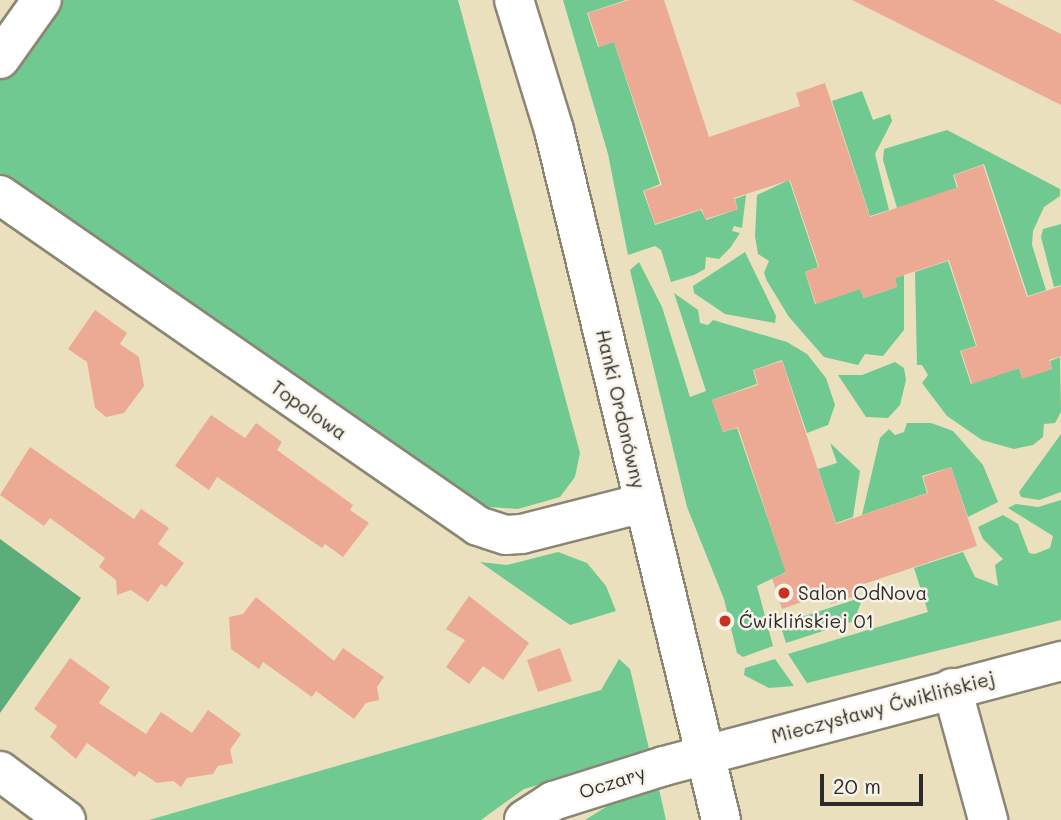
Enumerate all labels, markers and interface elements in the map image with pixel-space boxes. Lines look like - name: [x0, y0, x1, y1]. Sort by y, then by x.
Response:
- street label: Hanki Ordonówny: [592, 327, 650, 491]
- street label: Topolowa: [267, 376, 351, 444]
- place label: Salon OdNova: [798, 582, 927, 604]
- marker: Salon OdNova: [776, 585, 792, 601]
- place label: Ćwiklińskiej 01: [739, 610, 874, 632]
- marker: Ćwiklińskiej 01: [717, 613, 733, 629]
- street label: Mieczysławy Ćwiklińskiej: [769, 666, 997, 748]
- scale bar: [823, 760, 926, 804]
- street label: Oczary: [576, 761, 648, 803]
- text: 20 m: [833, 772, 881, 799]

